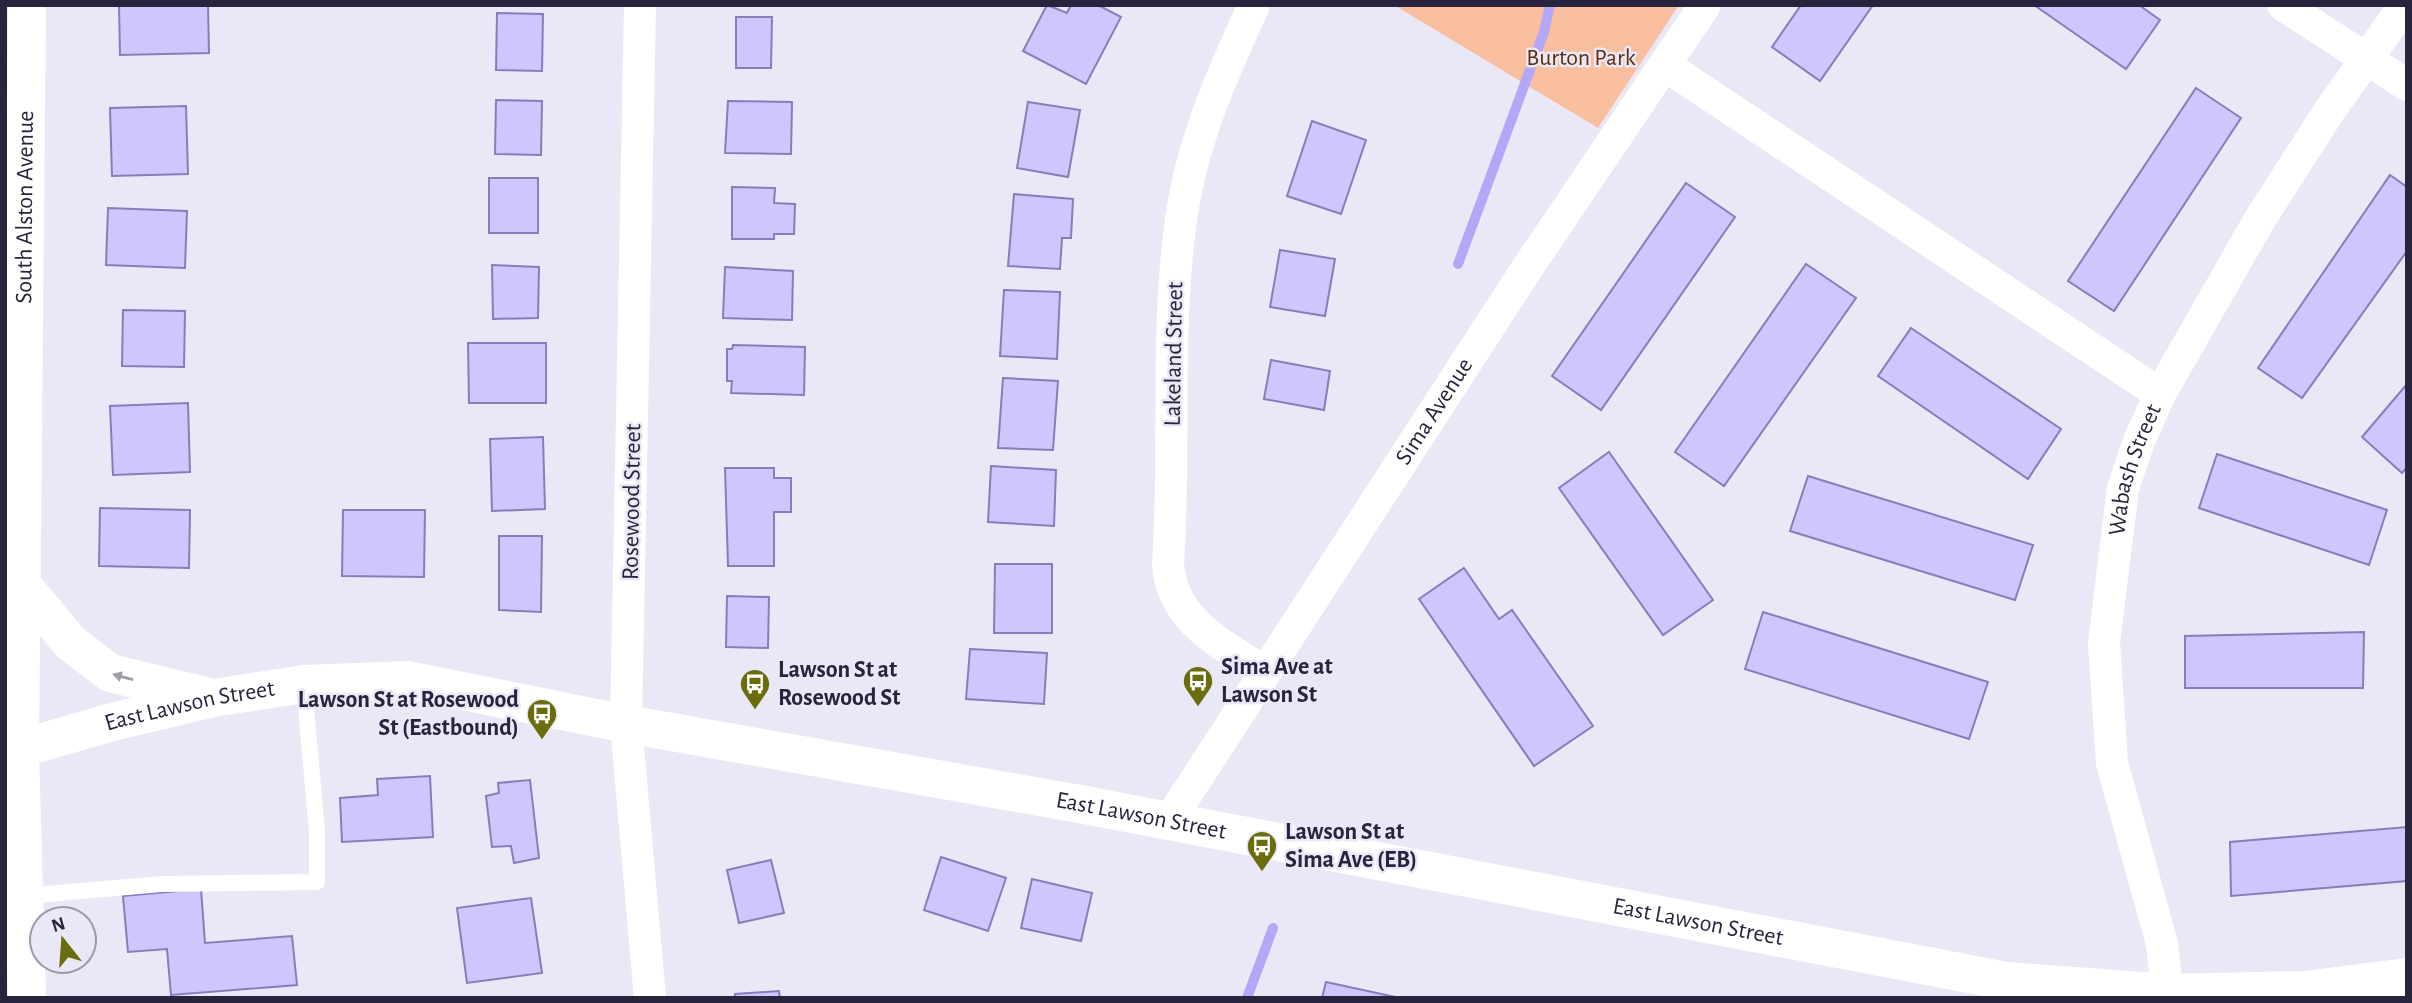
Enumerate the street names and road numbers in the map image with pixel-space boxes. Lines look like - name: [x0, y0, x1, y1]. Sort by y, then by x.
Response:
- street label: South Alston Avenue: [12, 111, 38, 304]
- street label: Lakeland Street: [1161, 281, 1187, 427]
- street label: Sima Avenue: [1391, 354, 1477, 469]
- street label: Wabash Street: [2105, 400, 2166, 537]
- street label: Rosewood Street: [619, 423, 645, 580]
- street label: East Lawson Street: [102, 677, 277, 735]
- street label: East Lawson Street: [1054, 788, 1229, 844]
- street label: East Lawson Street: [1611, 894, 1786, 950]

